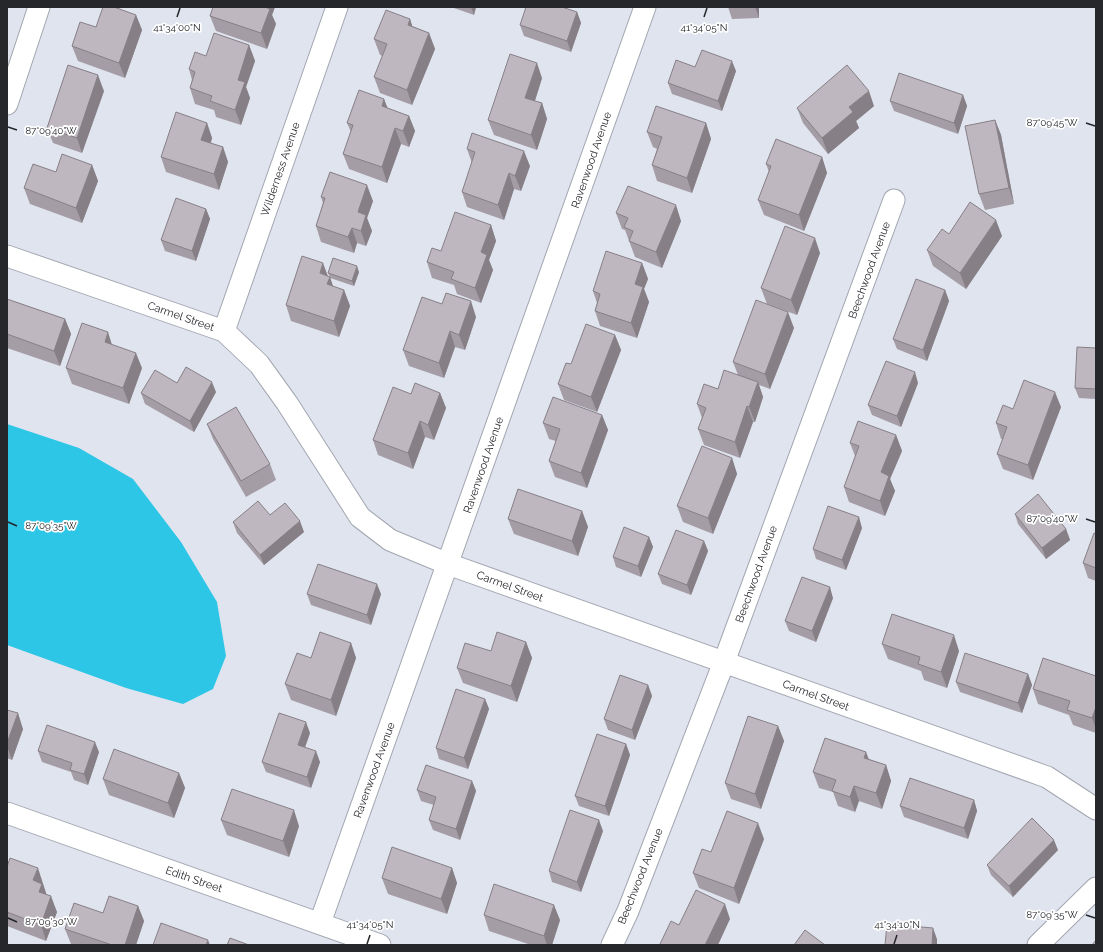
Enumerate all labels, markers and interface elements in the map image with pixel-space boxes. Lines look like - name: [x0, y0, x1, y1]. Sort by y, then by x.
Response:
- text: 41°34'00"N: [153, 22, 201, 33]
- text: 41°34'05"N: [681, 22, 727, 33]
- street label: Ravenwood Avenue: [569, 110, 614, 210]
- text: 87°09'45"W: [1026, 117, 1078, 128]
- street label: Wilderness Avenue: [258, 120, 303, 218]
- text: 87°09'40"W: [25, 125, 77, 136]
- street label: Beechwood Avenue: [846, 219, 893, 320]
- street label: Carmel Street: [146, 299, 216, 334]
- street label: Ravenwood Avenue: [461, 415, 506, 515]
- text: 87°09'40"W: [1026, 513, 1078, 524]
- text: 87°09'35"W: [25, 520, 77, 531]
- street label: Beechwood Avenue: [733, 523, 780, 624]
- street label: Carmel Street: [475, 568, 545, 605]
- street label: Carmel Street: [781, 677, 851, 714]
- street label: Ravenwood Avenue: [351, 720, 398, 820]
- street label: Beechwood Avenue: [615, 826, 666, 926]
- street label: Edith Street: [164, 864, 224, 895]
- text: 87°09'35"W: [1026, 909, 1078, 920]
- text: 87°09'30"W: [25, 916, 78, 927]
- text: 41°34'05"N: [347, 919, 393, 930]
- text: 41°34'10"N: [874, 919, 920, 930]

